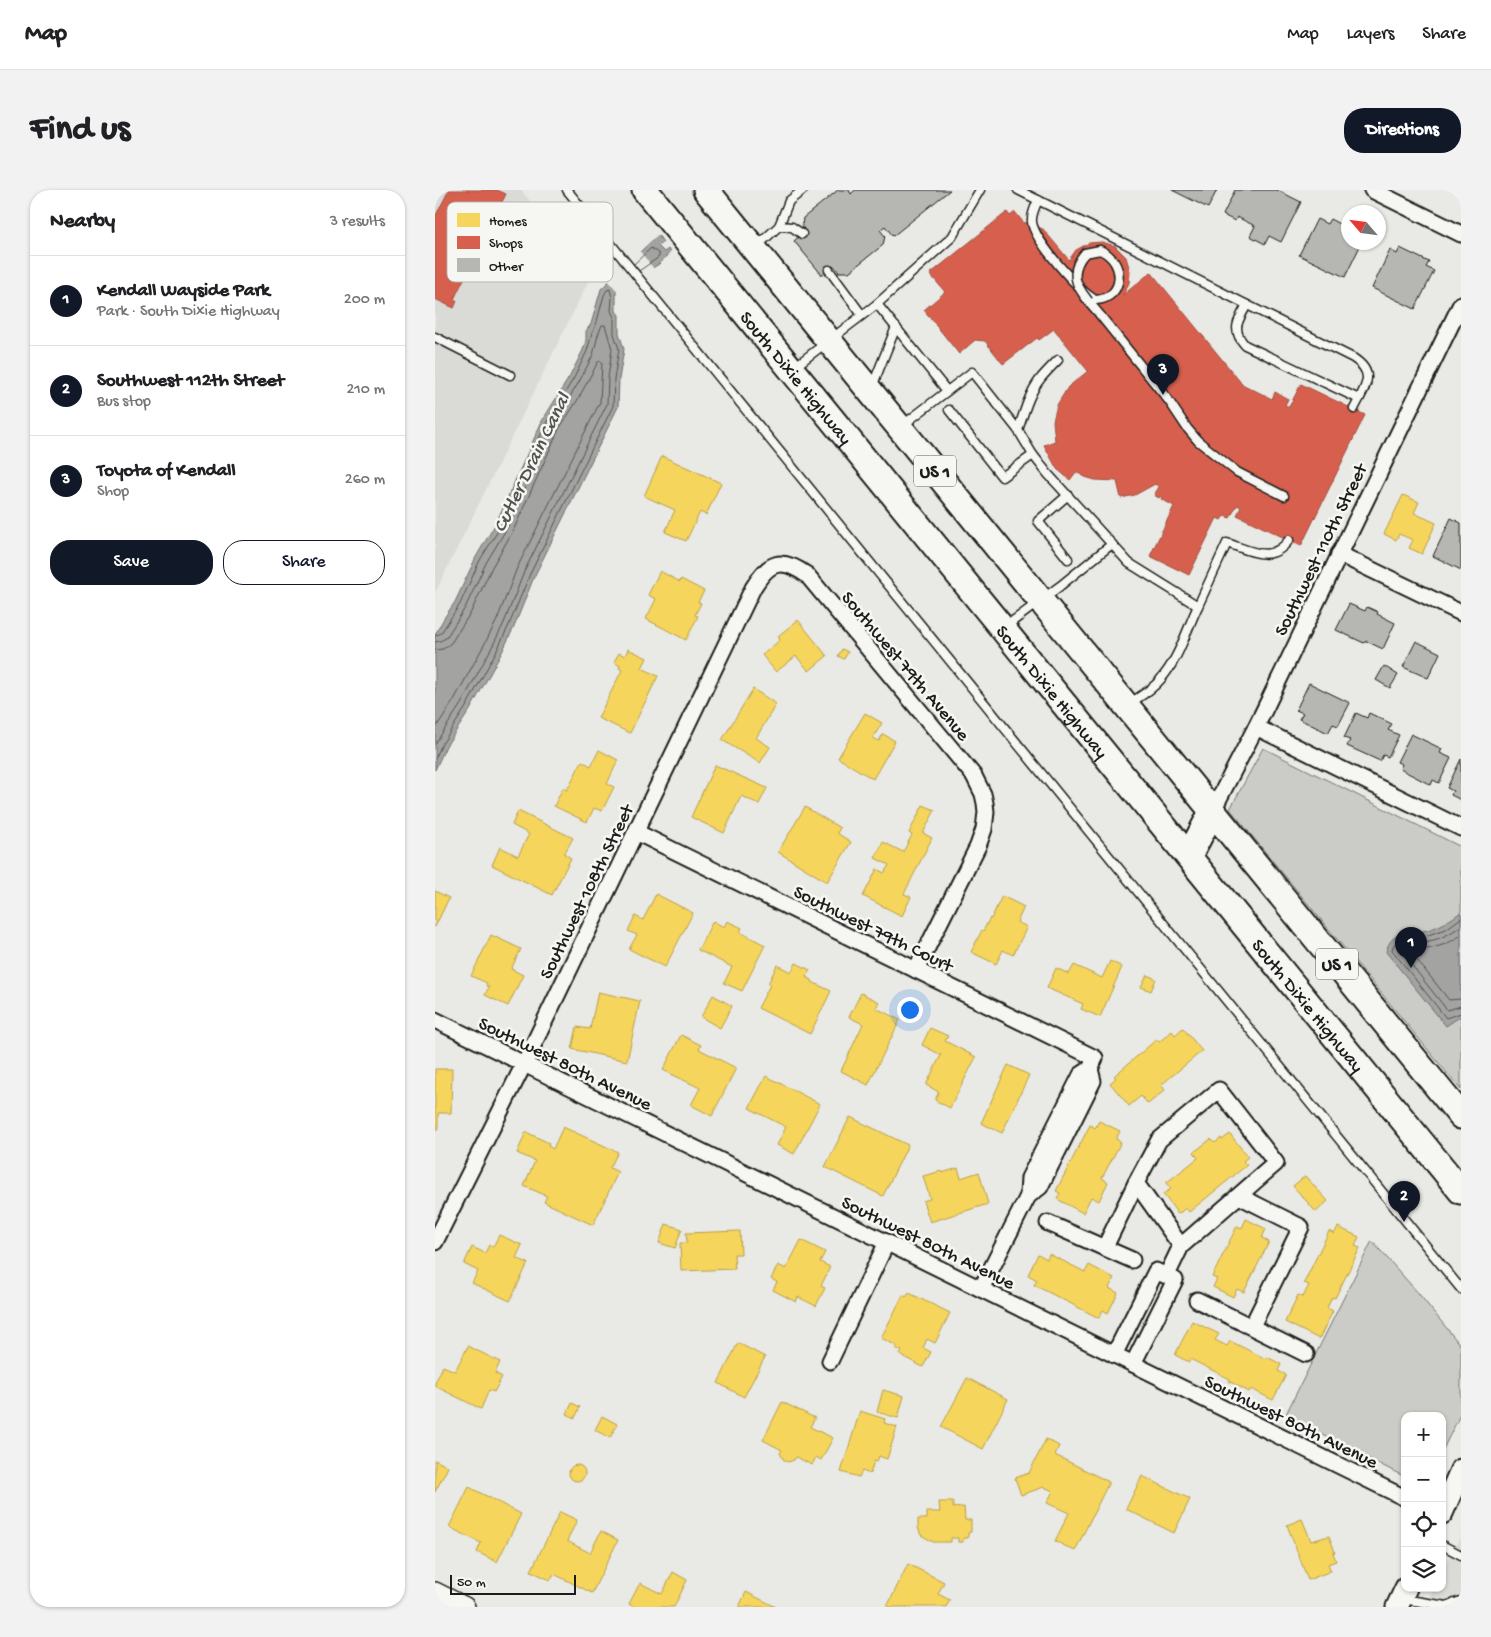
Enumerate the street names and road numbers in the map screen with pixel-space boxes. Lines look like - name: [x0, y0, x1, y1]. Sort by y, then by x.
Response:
- street label: South Dixie Highway: [733, 308, 856, 451]
- road number: US 1: [914, 456, 956, 486]
- street label: Southwest 110th Street: [1270, 459, 1375, 640]
- street label: Southwest 79th Avenue: [835, 588, 974, 747]
- street label: South Dixie Highway: [989, 621, 1112, 765]
- street label: Southwest 108th Street: [536, 799, 641, 984]
- street label: Southwest 79th Court: [789, 882, 958, 980]
- street label: South Dixie Highway: [1245, 935, 1368, 1079]
- road number: US 1: [1316, 949, 1358, 980]
- street label: Southwest 80th Avenue: [474, 1013, 655, 1117]
- street label: Southwest 80th Avenue: [837, 1192, 1018, 1296]
- street label: Southwest 80th Avenue: [1200, 1371, 1381, 1475]

